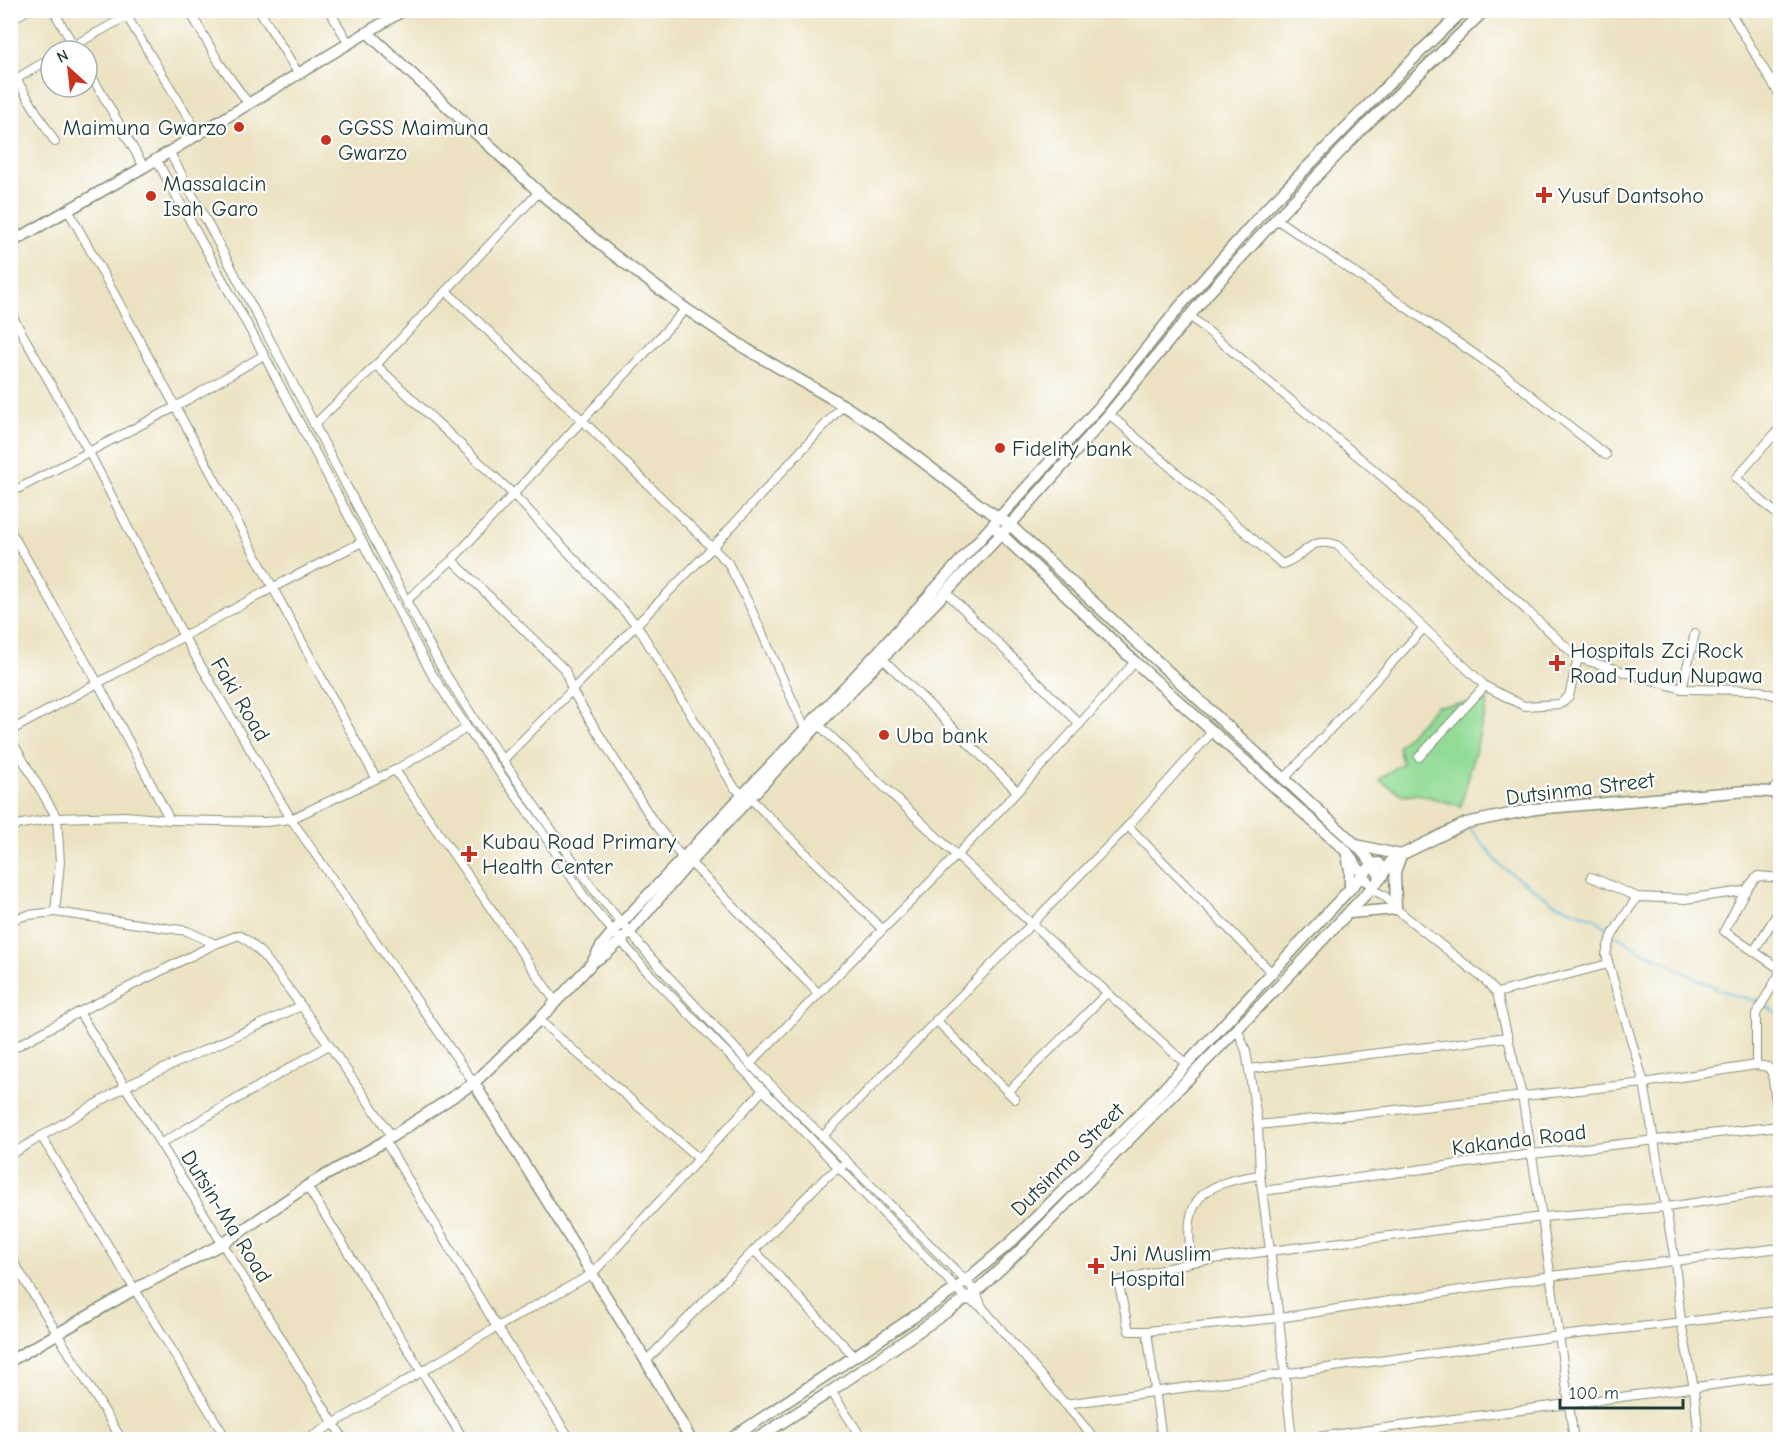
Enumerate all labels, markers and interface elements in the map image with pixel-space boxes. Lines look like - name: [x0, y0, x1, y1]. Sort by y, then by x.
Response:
- north arrow: [39, 39, 99, 99]
- text: N: [54, 46, 71, 67]
- place label: Maimuna Gwarzo: [63, 115, 227, 141]
- place label: GGSS Maimuna Gwarzo: [338, 115, 489, 166]
- marker: Maimuna Gwarzo: [232, 120, 246, 134]
- marker: GGSS Maimuna Gwarzo: [319, 133, 333, 147]
- place label: Massalacin Isah Garo: [163, 171, 266, 222]
- place label: Yusuf Dantsoho: [1558, 183, 1704, 209]
- marker: Yusuf Dantsoho: [1535, 186, 1553, 204]
- marker: Massalacin Isah Garo: [144, 189, 158, 203]
- place label: Fidelity bank: [1012, 436, 1132, 462]
- marker: Fidelity bank: [993, 441, 1007, 455]
- place label: Hospitals Zci Rock Road Tudun Nupawa: [1570, 638, 1763, 689]
- street label: Faki Road: [205, 653, 275, 746]
- marker: Hospitals Zci Rock Road Tudun Nupawa: [1548, 654, 1566, 672]
- place label: Uba bank: [896, 723, 988, 749]
- marker: Uba bank: [877, 728, 891, 742]
- street label: Dutsinma Street: [1504, 767, 1657, 811]
- place label: Kubau Road Primary Health Center: [482, 829, 676, 880]
- marker: Kubau Road Primary Health Center: [460, 845, 478, 863]
- street label: Dutsinma Street: [1006, 1097, 1130, 1222]
- street label: Kakanda Road: [1450, 1119, 1588, 1161]
- street label: Dutsin-Ma Road: [175, 1146, 277, 1288]
- place label: Jni Muslim Hospital: [1110, 1241, 1211, 1292]
- marker: Jni Muslim Hospital: [1087, 1257, 1105, 1275]
- scale bar: [1560, 1372, 1683, 1410]
- text: 100 m: [1569, 1383, 1619, 1404]

